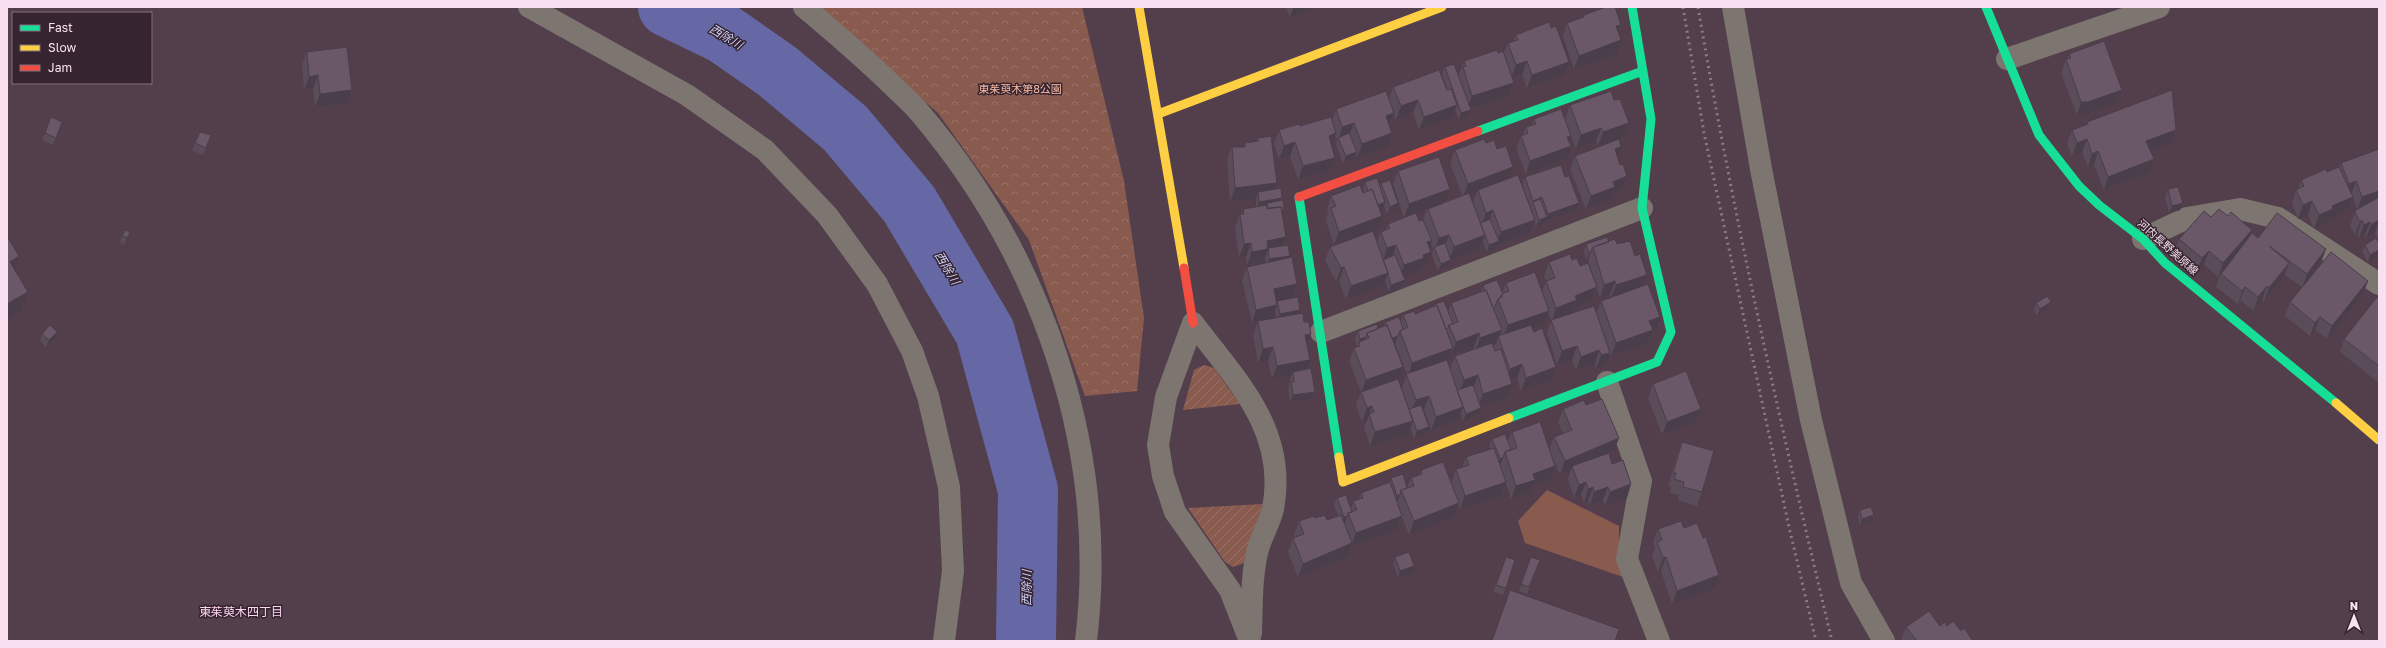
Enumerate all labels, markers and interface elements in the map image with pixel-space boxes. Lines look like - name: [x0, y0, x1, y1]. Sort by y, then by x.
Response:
- legend: [12, 12, 152, 84]
- text: Fast: [48, 20, 73, 35]
- water label: 西除川: [707, 21, 747, 53]
- text: Slow: [48, 40, 76, 55]
- text: Jam: [48, 60, 72, 75]
- park label: 東茱萸木第8公園: [978, 82, 1062, 95]
- street label: 河内長野美原線: [2135, 216, 2201, 277]
- water label: 西除川: [932, 248, 964, 289]
- water label: 西除川: [1019, 568, 1034, 606]
- north arrow: [2334, 596, 2374, 636]
- text: N: [2350, 599, 2358, 612]
- district label: 東茱萸木四丁目: [199, 604, 283, 619]

